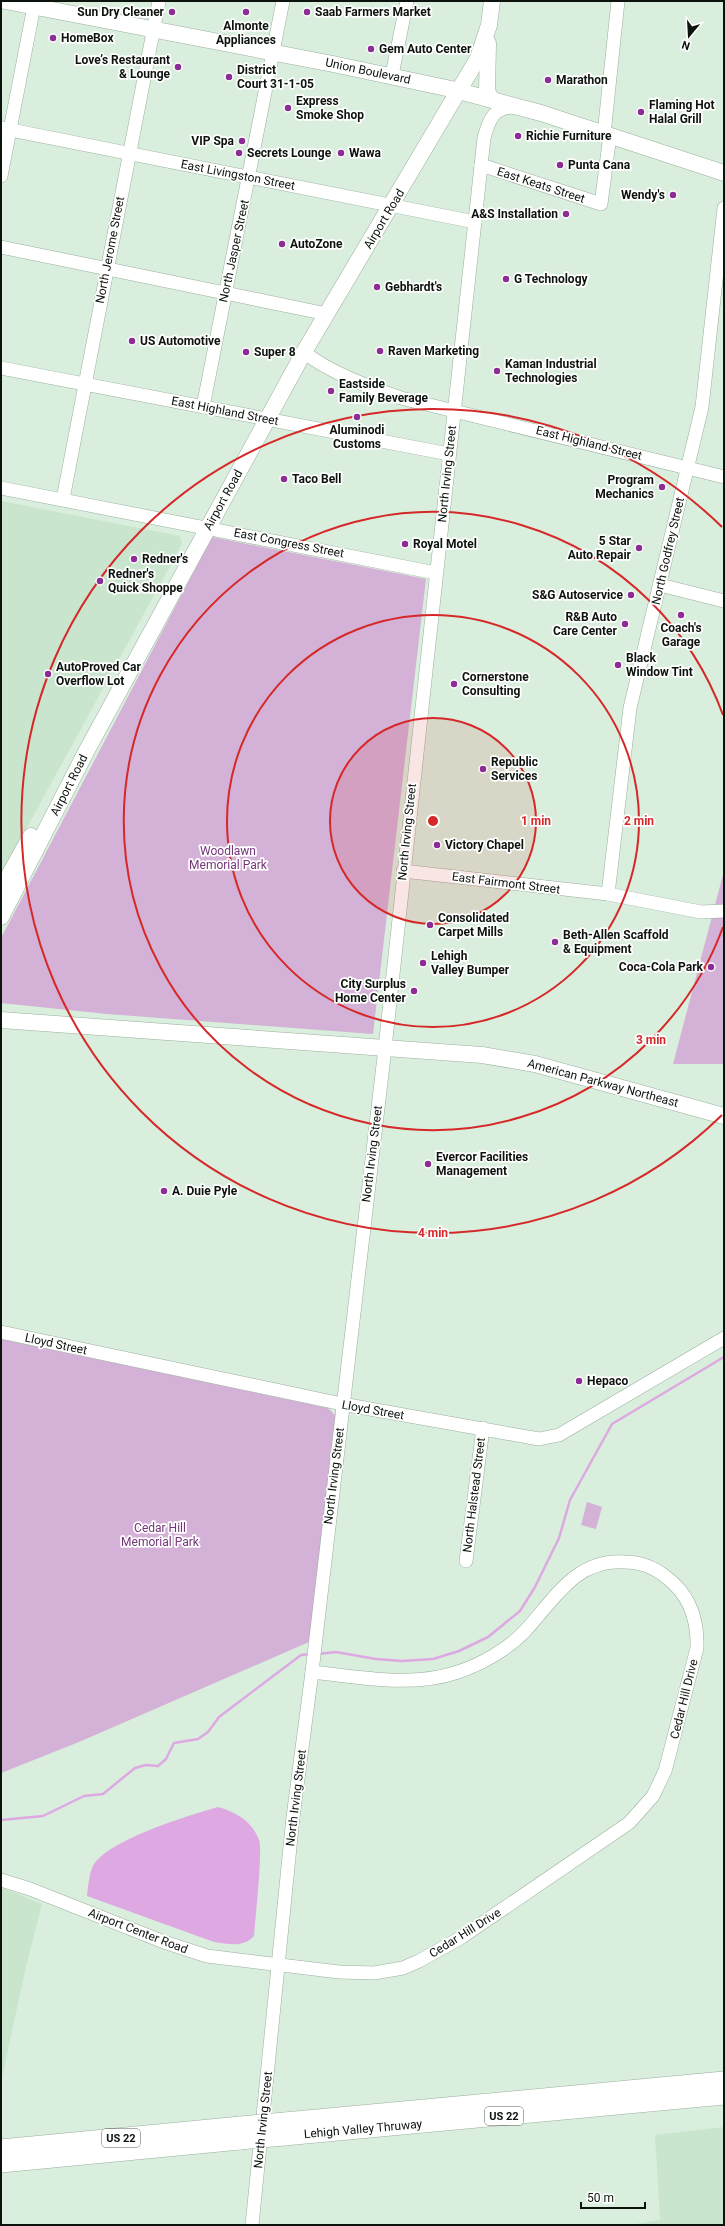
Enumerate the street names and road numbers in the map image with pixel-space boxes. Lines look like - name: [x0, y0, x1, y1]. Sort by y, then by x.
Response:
- street label: Union Boulevard: [324, 55, 412, 87]
- street label: East Livingston Street: [180, 157, 296, 193]
- street label: East Keats Street: [495, 164, 587, 206]
- street label: Airport Road: [361, 187, 407, 251]
- street label: North Jerome Street: [93, 195, 127, 305]
- street label: North Jasper Street: [216, 198, 252, 304]
- street label: East Highland Street: [170, 394, 280, 428]
- street label: East Highland Street: [535, 423, 644, 463]
- street label: North Irving Street: [435, 425, 459, 523]
- street label: Airport Road: [201, 467, 245, 533]
- street label: North Godfrey Street: [649, 496, 687, 606]
- street label: East Congress Street: [233, 525, 345, 561]
- street label: Airport Road: [48, 752, 90, 818]
- street label: North Irving Street: [395, 783, 419, 881]
- street label: East Fairmont Street: [451, 869, 561, 897]
- street label: American Parkway Northeast: [526, 1056, 680, 1110]
- street label: North Irving Street: [359, 1105, 385, 1203]
- street label: Lloyd Street: [24, 1331, 88, 1357]
- street label: Lloyd Street: [341, 1398, 405, 1422]
- street label: North Irving Street: [321, 1427, 347, 1525]
- street label: North Halstead Street: [460, 1437, 488, 1553]
- street label: Cedar Hill Drive: [667, 1658, 701, 1740]
- street label: North Irving Street: [283, 1749, 309, 1847]
- street label: Cedar Hill Drive: [427, 1905, 503, 1961]
- street label: Airport Center Road: [86, 1906, 190, 1956]
- street label: North Irving Street: [251, 2071, 275, 2169]
- road number: US 22: [485, 2107, 523, 2125]
- street label: Lehigh Valley Thruway: [303, 2117, 423, 2141]
- road number: US 22: [102, 2129, 140, 2147]

